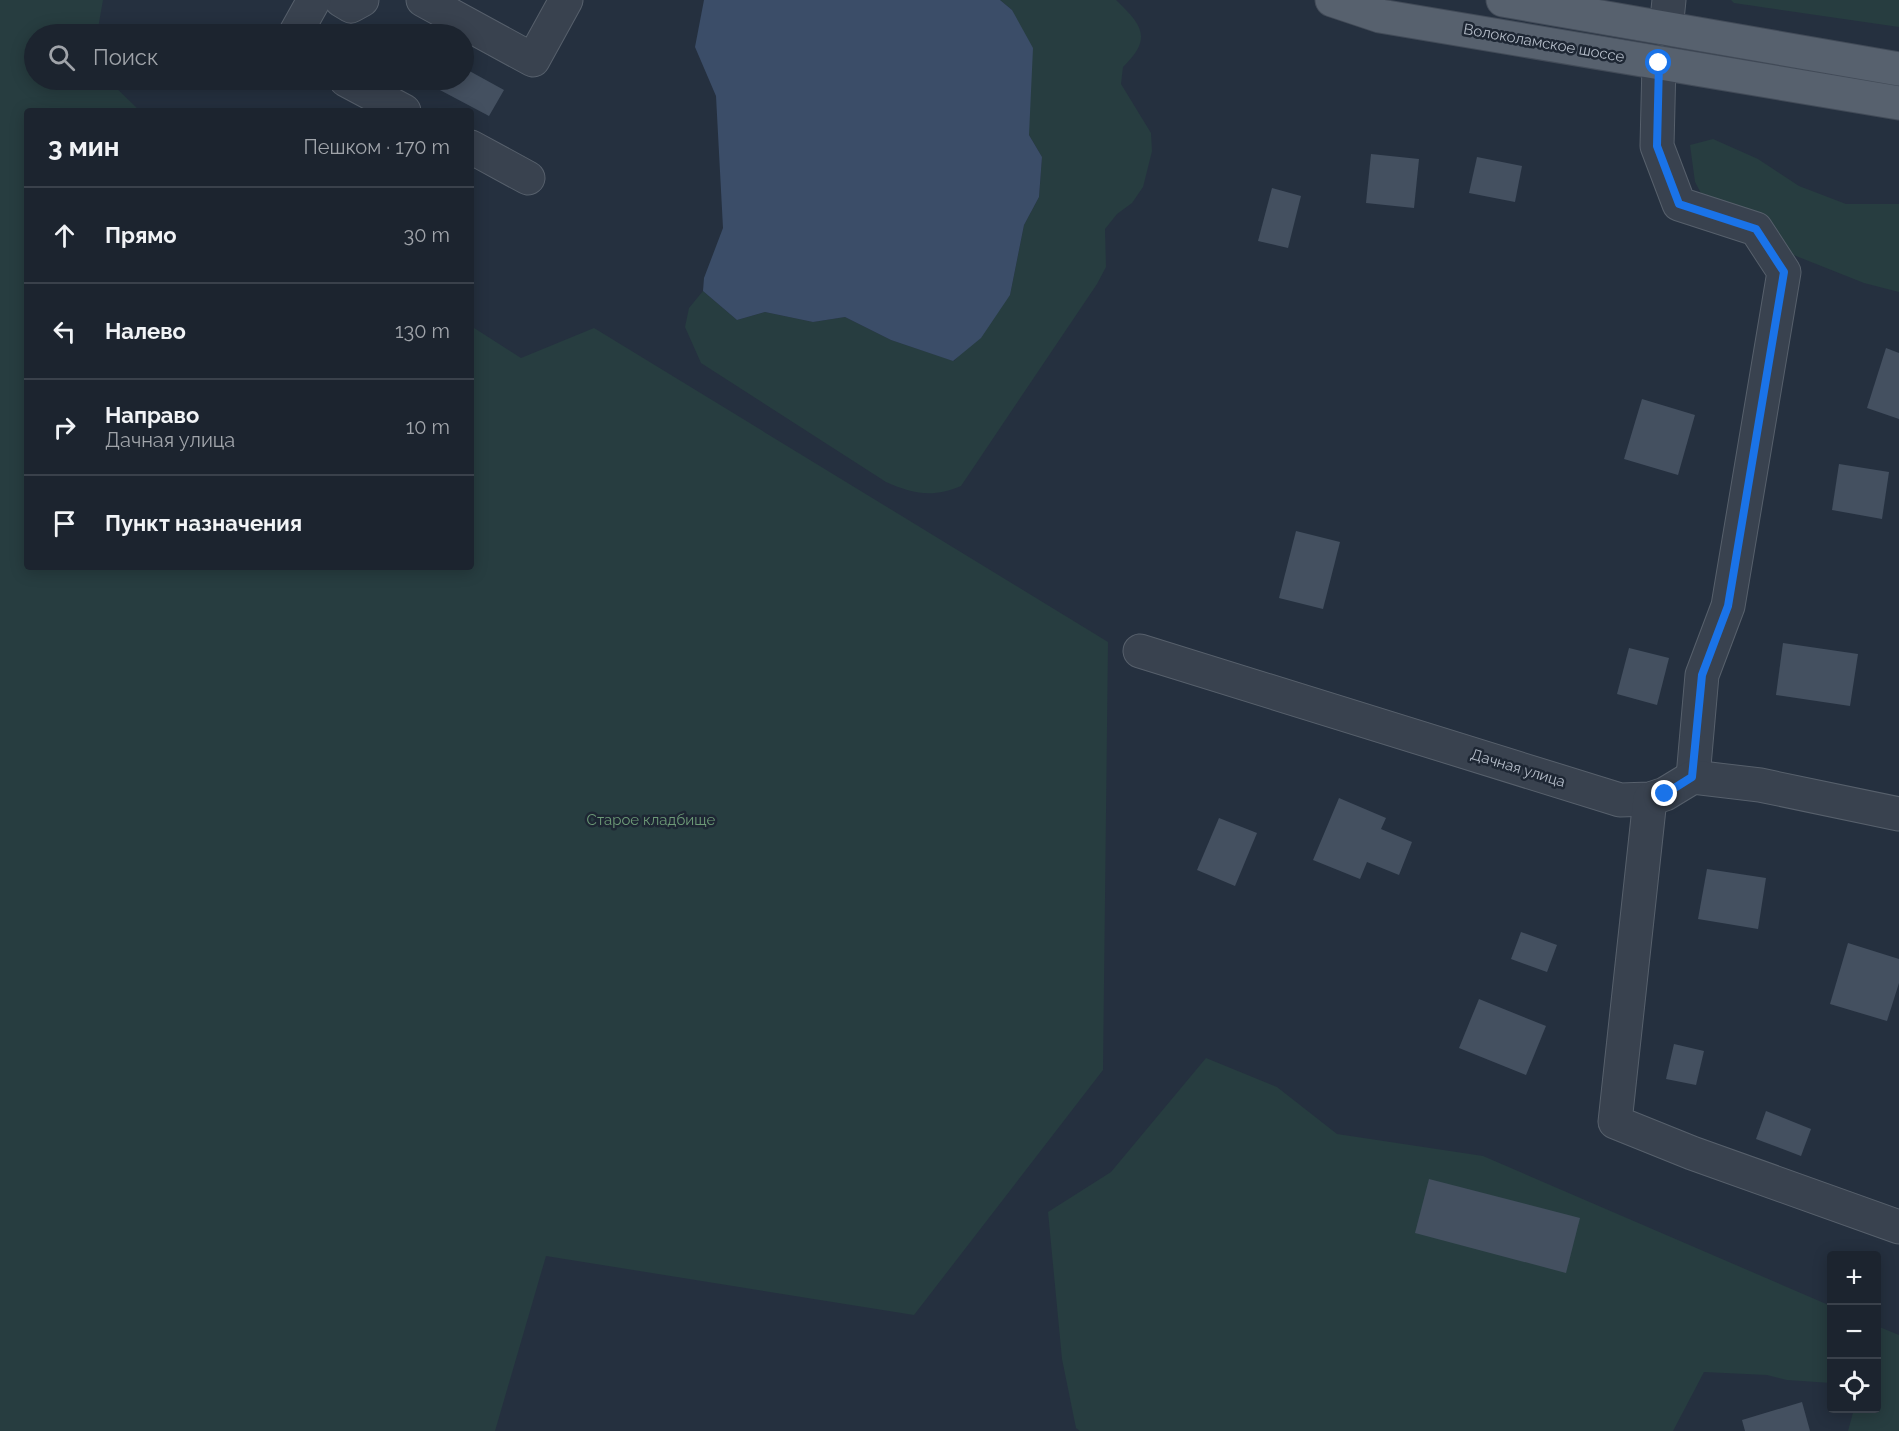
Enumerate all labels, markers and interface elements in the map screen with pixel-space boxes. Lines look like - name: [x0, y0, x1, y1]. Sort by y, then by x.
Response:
- street label: Волоколамское шоссе: [1462, 20, 1626, 66]
- search box: [24, 24, 474, 90]
- icon: search: [45, 41, 78, 74]
- text: Поиск: [93, 44, 158, 70]
- route start: [1645, 49, 1671, 75]
- text: 3 мин: [48, 132, 119, 162]
- text: Пешком · 170 m: [303, 135, 450, 159]
- icon: ahead: [48, 219, 81, 252]
- text: Прямо: [105, 222, 177, 248]
- text: 30 m: [404, 223, 450, 247]
- icon: left: [48, 315, 81, 348]
- text: Налево: [105, 318, 186, 344]
- text: 130 m: [395, 319, 450, 343]
- text: Направо: [105, 402, 199, 428]
- icon: right: [48, 411, 81, 444]
- text: 10 m: [406, 415, 450, 439]
- text: Дачная улица: [105, 428, 235, 452]
- icon: arrive: [48, 507, 81, 540]
- text: Пункт назначения: [105, 510, 302, 536]
- street label: Дачная улица: [1469, 745, 1567, 791]
- route end: [1651, 780, 1677, 806]
- park label: Старое кладбище: [587, 811, 716, 829]
- map controls: [1827, 1251, 1881, 1413]
- button: +: [1827, 1251, 1881, 1305]
- button: −: [1827, 1305, 1881, 1359]
- button: locate: [1827, 1359, 1881, 1413]

